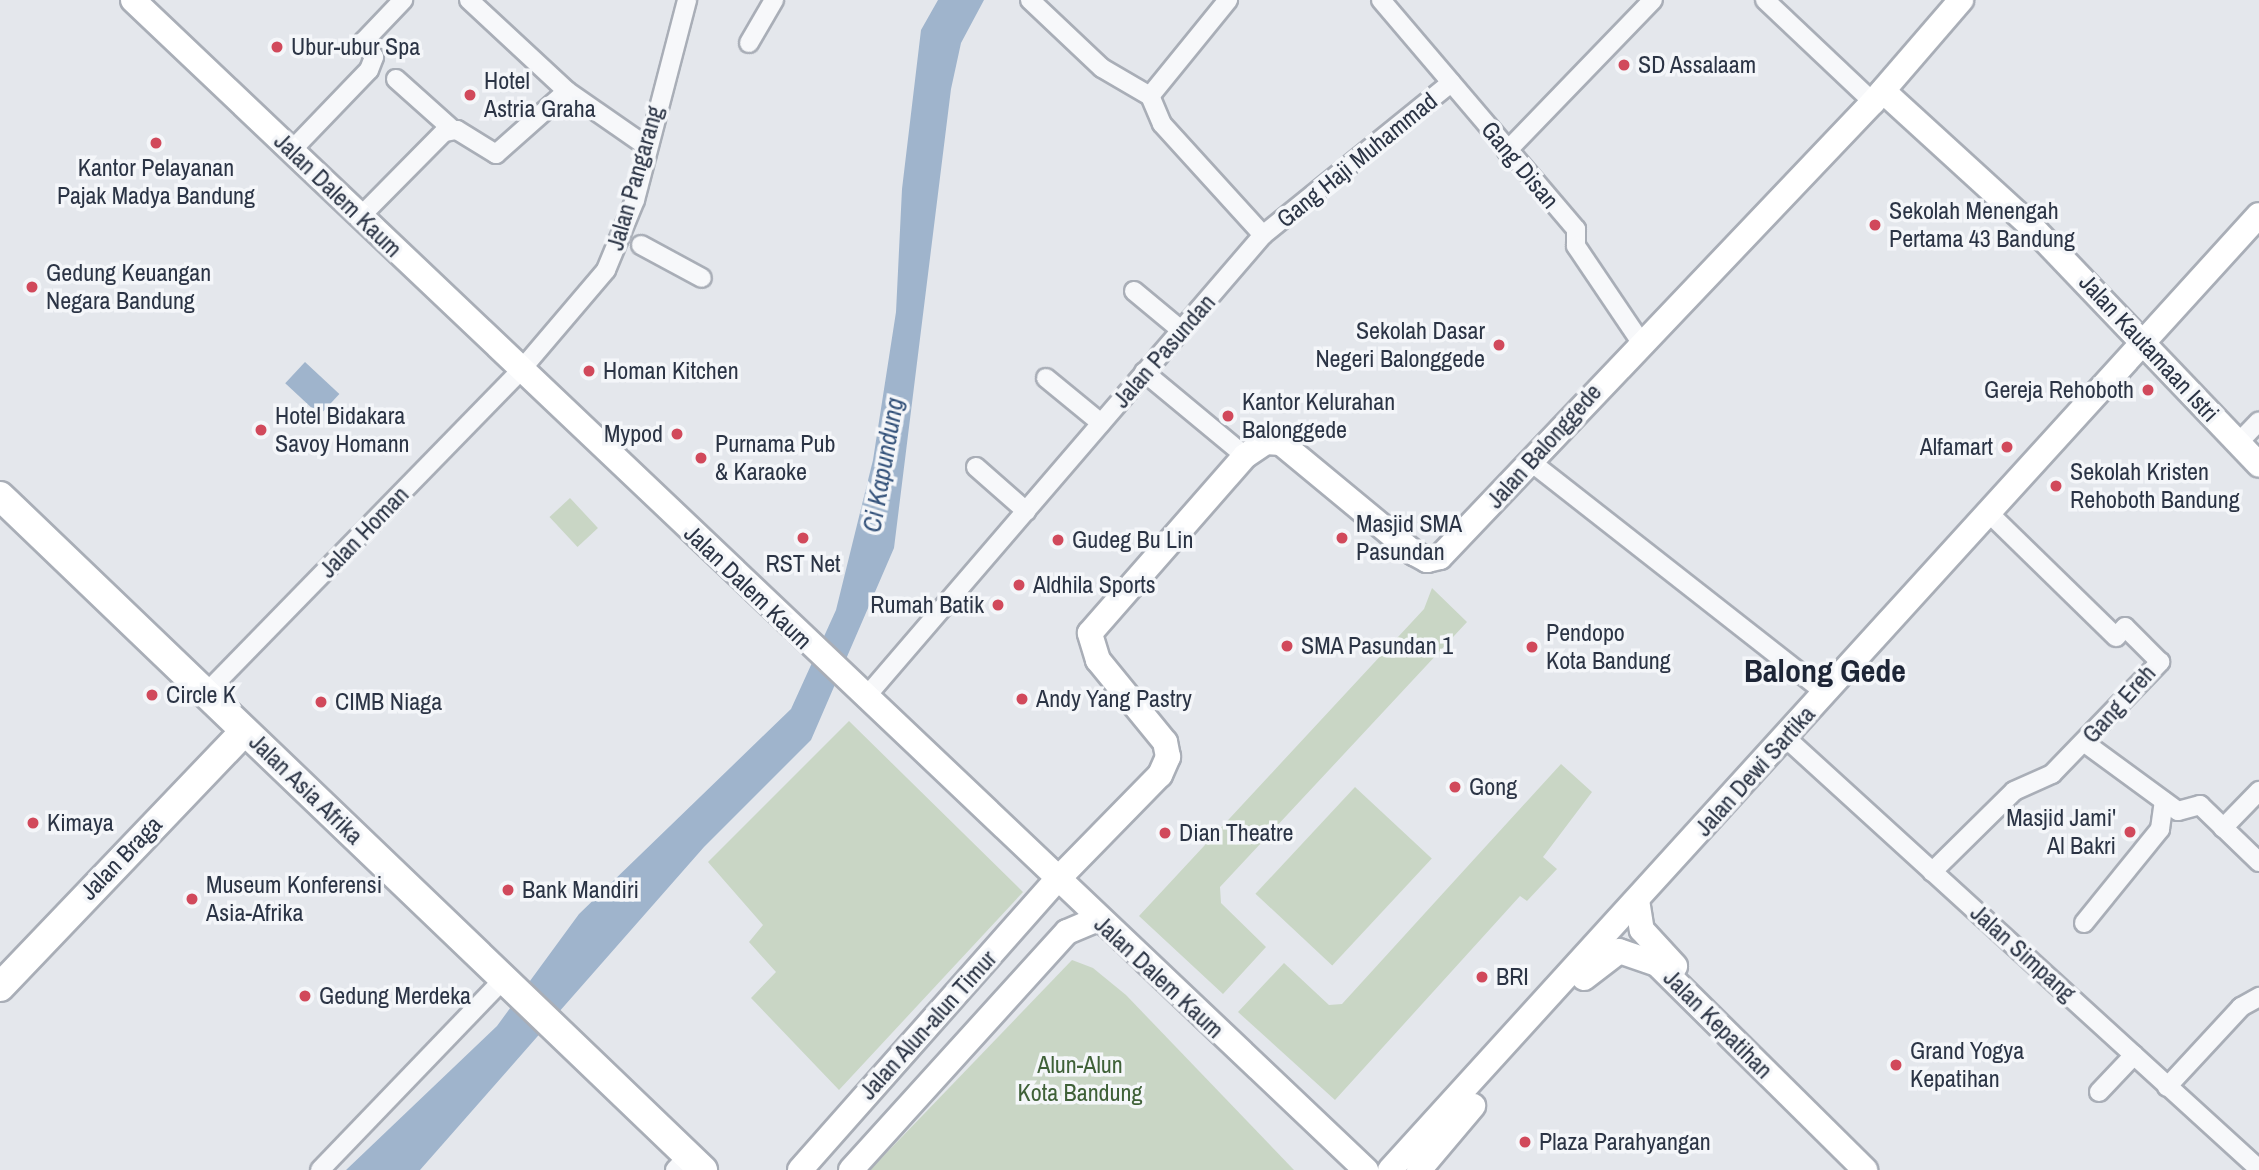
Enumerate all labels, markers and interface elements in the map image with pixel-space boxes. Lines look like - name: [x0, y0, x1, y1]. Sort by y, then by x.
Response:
- place label: Ubur-ubur Spa: [291, 33, 420, 61]
- marker: Ubur-ubur Spa: [269, 39, 285, 55]
- place label: SD Assalaam: [1638, 51, 1757, 79]
- marker: SD Assalaam: [1616, 57, 1632, 73]
- place label: Hotel Astria Graha: [484, 67, 596, 123]
- marker: Hotel Astria Graha: [462, 87, 478, 103]
- street label: Gang Haji Muhammad: [1271, 87, 1443, 233]
- street label: Jalan Pangarang: [601, 103, 669, 253]
- street label: Gang Disan: [1475, 116, 1565, 214]
- street label: Jalan Dalem Kaum: [268, 127, 408, 263]
- marker: Kantor Pelayanan Pajak Madya Bandung: [148, 135, 164, 151]
- place label: Kantor Pelayanan Pajak Madya Bandung: [57, 154, 255, 210]
- place label: Sekolah Menengah Pertama 43 Bandung: [1889, 197, 2075, 253]
- marker: Sekolah Menengah Pertama 43 Bandung: [1867, 217, 1883, 233]
- place label: Gedung Keuangan Negara Bandung: [46, 259, 211, 315]
- street label: Jalan Kautamaan Istri: [2073, 268, 2225, 428]
- marker: Gedung Keuangan Negara Bandung: [24, 279, 40, 295]
- street label: Jalan Pasundan: [1107, 288, 1221, 414]
- place label: Sekolah Dasar Negeri Balonggede: [1315, 317, 1485, 373]
- marker: Sekolah Dasar Negeri Balonggede: [1491, 337, 1507, 353]
- place label: Homan Kitchen: [603, 357, 739, 385]
- marker: Homan Kitchen: [581, 363, 597, 379]
- place label: Gereja Rehoboth: [1984, 376, 2134, 404]
- street label: Jalan Balonggede: [1481, 378, 1607, 514]
- marker: Gereja Rehoboth: [2140, 382, 2156, 398]
- place label: Kantor Kelurahan Balonggede: [1242, 388, 1395, 444]
- water label: Ci Kapundung: [856, 395, 910, 535]
- place label: Hotel Bidakara Savoy Homann: [275, 402, 410, 458]
- marker: Kantor Kelurahan Balonggede: [1220, 408, 1236, 424]
- place label: Mypod: [604, 420, 663, 448]
- marker: Hotel Bidakara Savoy Homann: [253, 422, 269, 438]
- marker: Mypod: [669, 426, 685, 442]
- place label: Purnama Pub & Karaoke: [715, 430, 835, 486]
- place label: Alfamart: [1920, 433, 1993, 461]
- marker: Alfamart: [1999, 439, 2015, 455]
- marker: Purnama Pub & Karaoke: [693, 450, 709, 466]
- place label: Sekolah Kristen Rehoboth Bandung: [2070, 458, 2240, 514]
- marker: Sekolah Kristen Rehoboth Bandung: [2048, 478, 2064, 494]
- street label: Jalan Homan: [313, 480, 415, 584]
- place label: Masjid SMA Pasundan: [1356, 510, 1462, 566]
- street label: Jalan Dalem Kaum: [678, 519, 818, 655]
- place label: Gudeg Bu Lin: [1072, 526, 1193, 554]
- marker: RST Net: [795, 530, 811, 546]
- marker: Masjid SMA Pasundan: [1334, 530, 1350, 546]
- marker: Gudeg Bu Lin: [1050, 532, 1066, 548]
- place label: RST Net: [765, 550, 841, 578]
- place label: Aldhila Sports: [1033, 571, 1156, 599]
- marker: Aldhila Sports: [1011, 577, 1027, 593]
- place label: Rumah Batik: [870, 591, 984, 619]
- marker: Rumah Batik: [990, 597, 1006, 613]
- place label: Pendopo Kota Bandung: [1546, 619, 1671, 675]
- place label: SMA Pasundan 1: [1301, 632, 1454, 660]
- marker: SMA Pasundan 1: [1279, 638, 1295, 654]
- marker: Pendopo Kota Bandung: [1524, 639, 1540, 655]
- district label: Balong Gede: [1744, 652, 1906, 690]
- street label: Gang Ereh: [2076, 659, 2162, 749]
- place label: Circle K: [166, 681, 236, 709]
- place label: Andy Yang Pastry: [1036, 685, 1192, 713]
- marker: Circle K: [144, 687, 160, 703]
- place label: CIMB Niaga: [335, 688, 442, 716]
- marker: Andy Yang Pastry: [1014, 691, 1030, 707]
- marker: CIMB Niaga: [313, 694, 329, 710]
- street label: Jalan Dewi Sartika: [1689, 700, 1821, 842]
- street label: Jalan Asia Afrika: [242, 727, 370, 851]
- place label: Gong: [1469, 773, 1517, 801]
- marker: Gong: [1447, 779, 1463, 795]
- place label: Masjid Jami' Al Bakri: [2006, 804, 2116, 860]
- place label: Kimaya: [47, 809, 114, 837]
- street label: Jalan Braga: [74, 810, 168, 906]
- marker: Kimaya: [25, 815, 41, 831]
- place label: Dian Theatre: [1179, 819, 1294, 847]
- marker: Masjid Jami' Al Bakri: [2122, 824, 2138, 840]
- marker: Dian Theatre: [1157, 825, 1173, 841]
- place label: Museum Konferensi Asia-Afrika: [206, 871, 382, 927]
- place label: Bank Mandiri: [522, 876, 639, 904]
- marker: Bank Mandiri: [500, 882, 516, 898]
- marker: Museum Konferensi Asia-Afrika: [184, 891, 200, 907]
- street label: Jalan Simpang: [1965, 898, 2081, 1008]
- street label: Jalan Dalem Kaum: [1088, 910, 1230, 1044]
- street label: Jalan Alun-alun Timur: [853, 944, 1003, 1106]
- place label: BRI: [1496, 963, 1529, 991]
- street label: Jalan Kepatihan: [1658, 964, 1778, 1084]
- marker: BRI: [1474, 969, 1490, 985]
- place label: Gedung Merdeka: [319, 982, 471, 1010]
- marker: Gedung Merdeka: [297, 988, 313, 1004]
- place label: Grand Yogya Kepatihan: [1910, 1037, 2024, 1093]
- park label: Alun-Alun Kota Bandung: [1018, 1051, 1142, 1107]
- marker: Grand Yogya Kepatihan: [1888, 1057, 1904, 1073]
- place label: Plaza Parahyangan: [1539, 1128, 1711, 1156]
- marker: Plaza Parahyangan: [1517, 1134, 1533, 1150]

